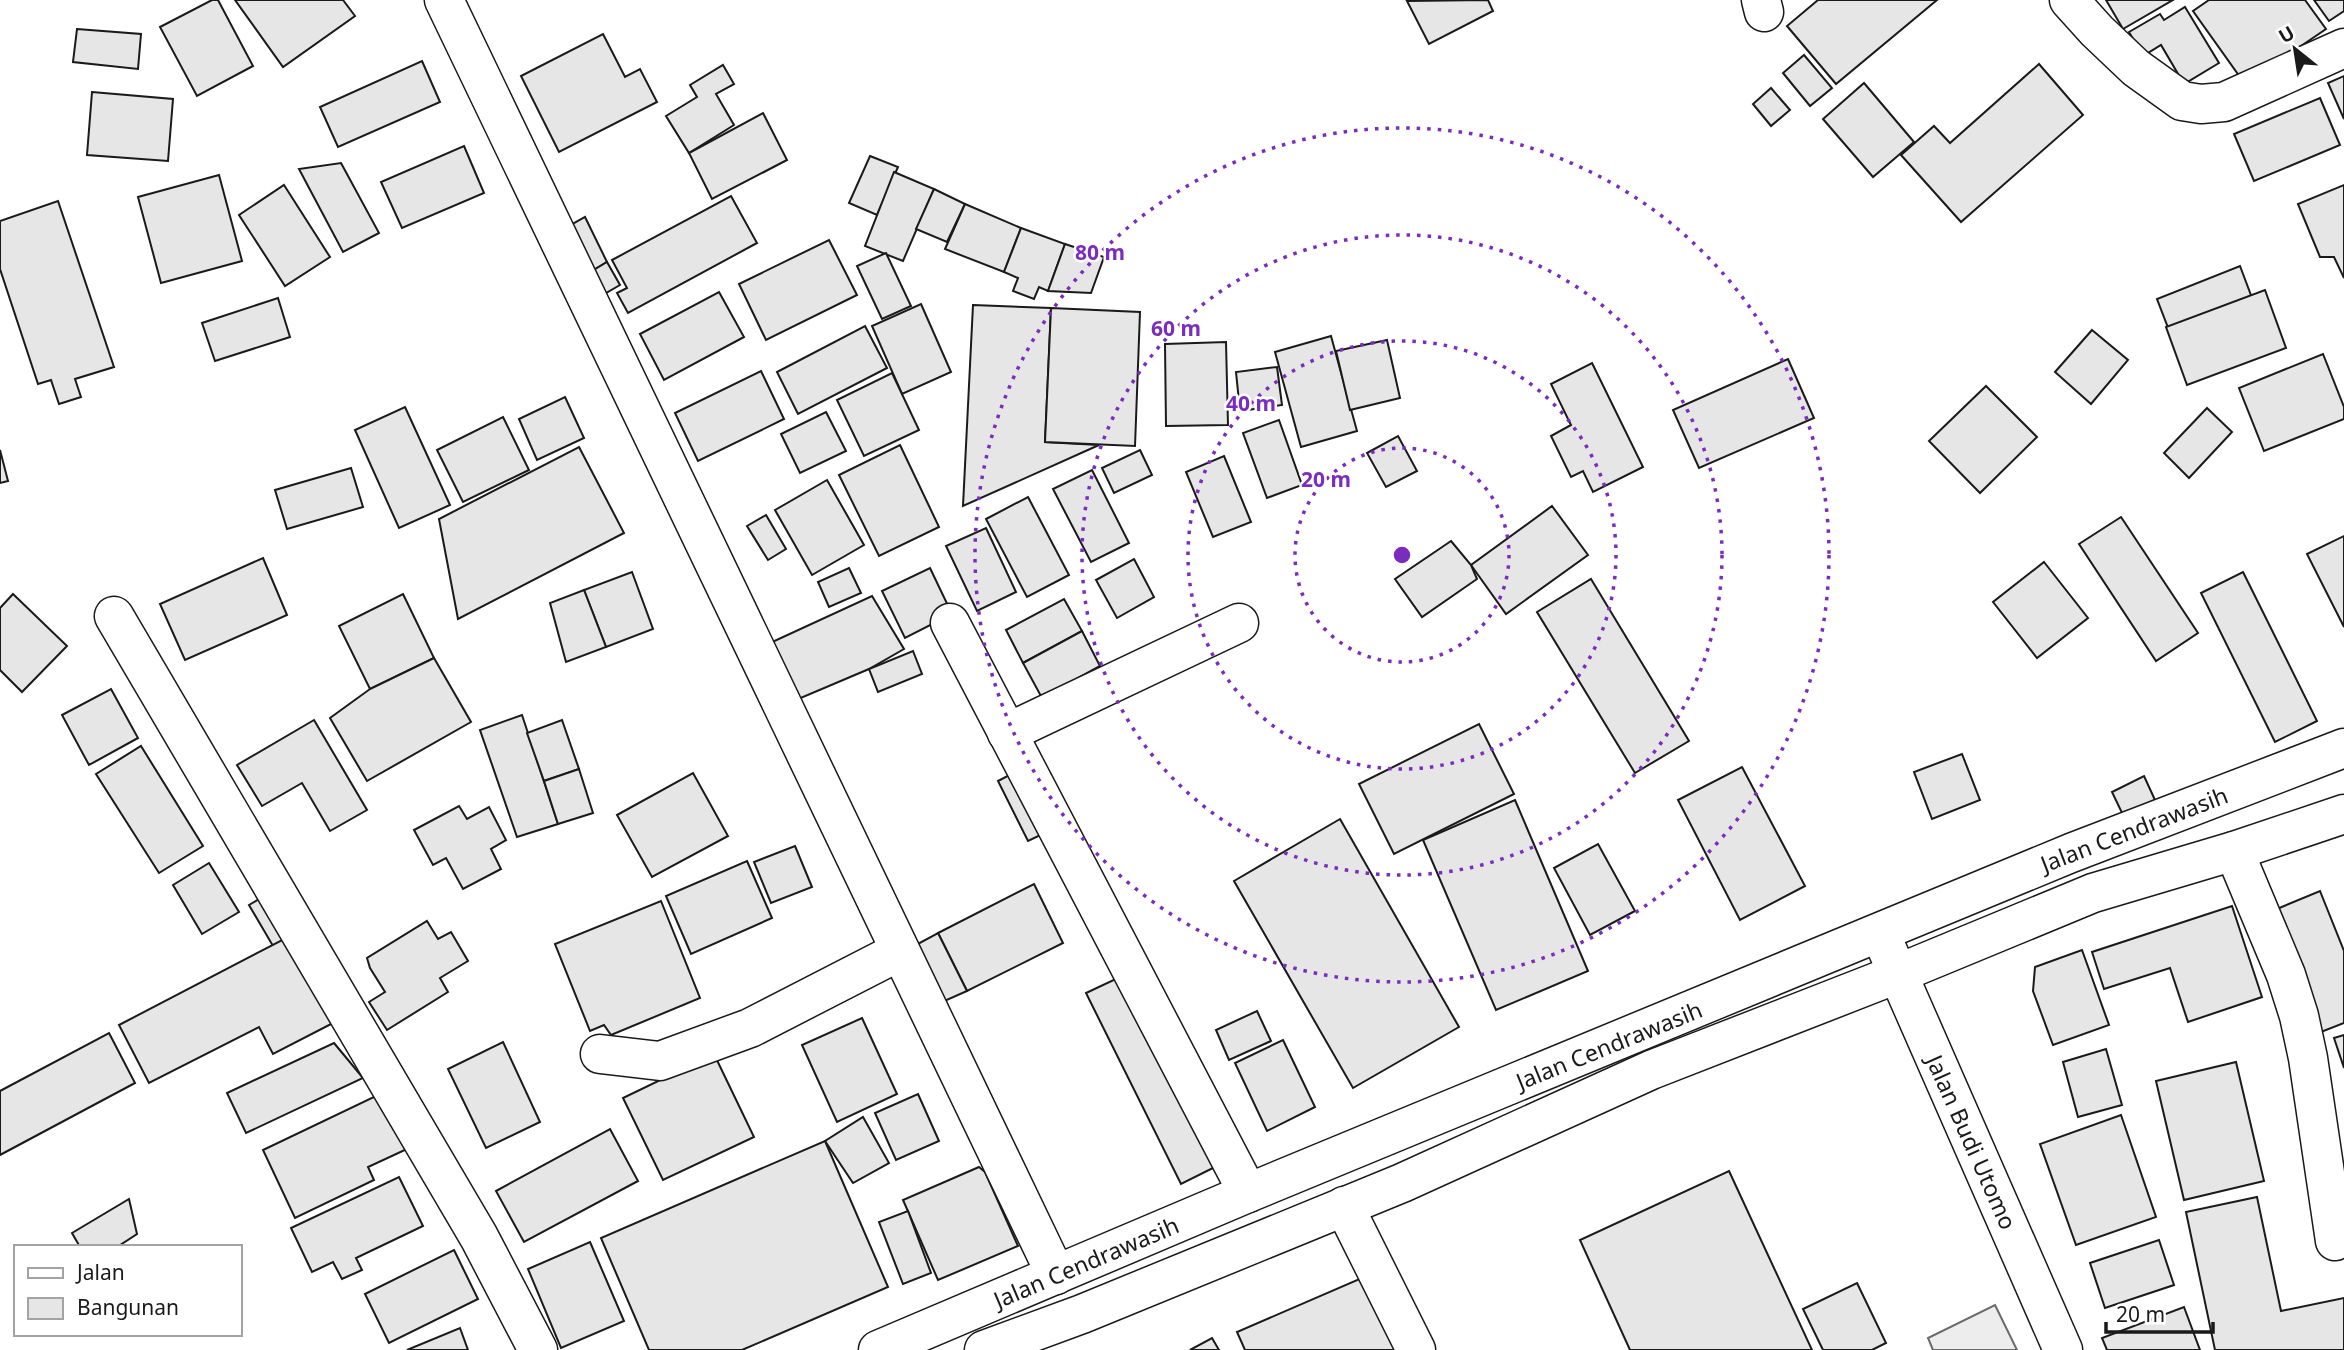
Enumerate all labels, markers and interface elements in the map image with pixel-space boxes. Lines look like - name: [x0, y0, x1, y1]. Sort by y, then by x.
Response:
- north arrow: [2260, 14, 2330, 84]
- text: U: [2274, 19, 2299, 49]
- text: 80 m: [1075, 238, 1125, 266]
- text: 60 m: [1151, 314, 1201, 342]
- text: 40 m: [1226, 389, 1276, 417]
- text: 20 m: [1301, 465, 1351, 493]
- centre of rings: [1390, 543, 1414, 567]
- street label: Jalan Cendrawasih: [2034, 779, 2232, 880]
- street label: Jalan Cendrawasih: [1509, 993, 1707, 1098]
- street label: Jalan Budi Utomo: [1918, 1048, 2025, 1234]
- street label: Jalan Cendrawasih: [987, 1209, 1183, 1316]
- legend: [14, 1245, 242, 1336]
- text: Jalan: [75, 1258, 125, 1286]
- scale bar: [2106, 1290, 2213, 1334]
- text: Bangunan: [77, 1293, 179, 1321]
- text: 20 m: [2116, 1300, 2165, 1328]

